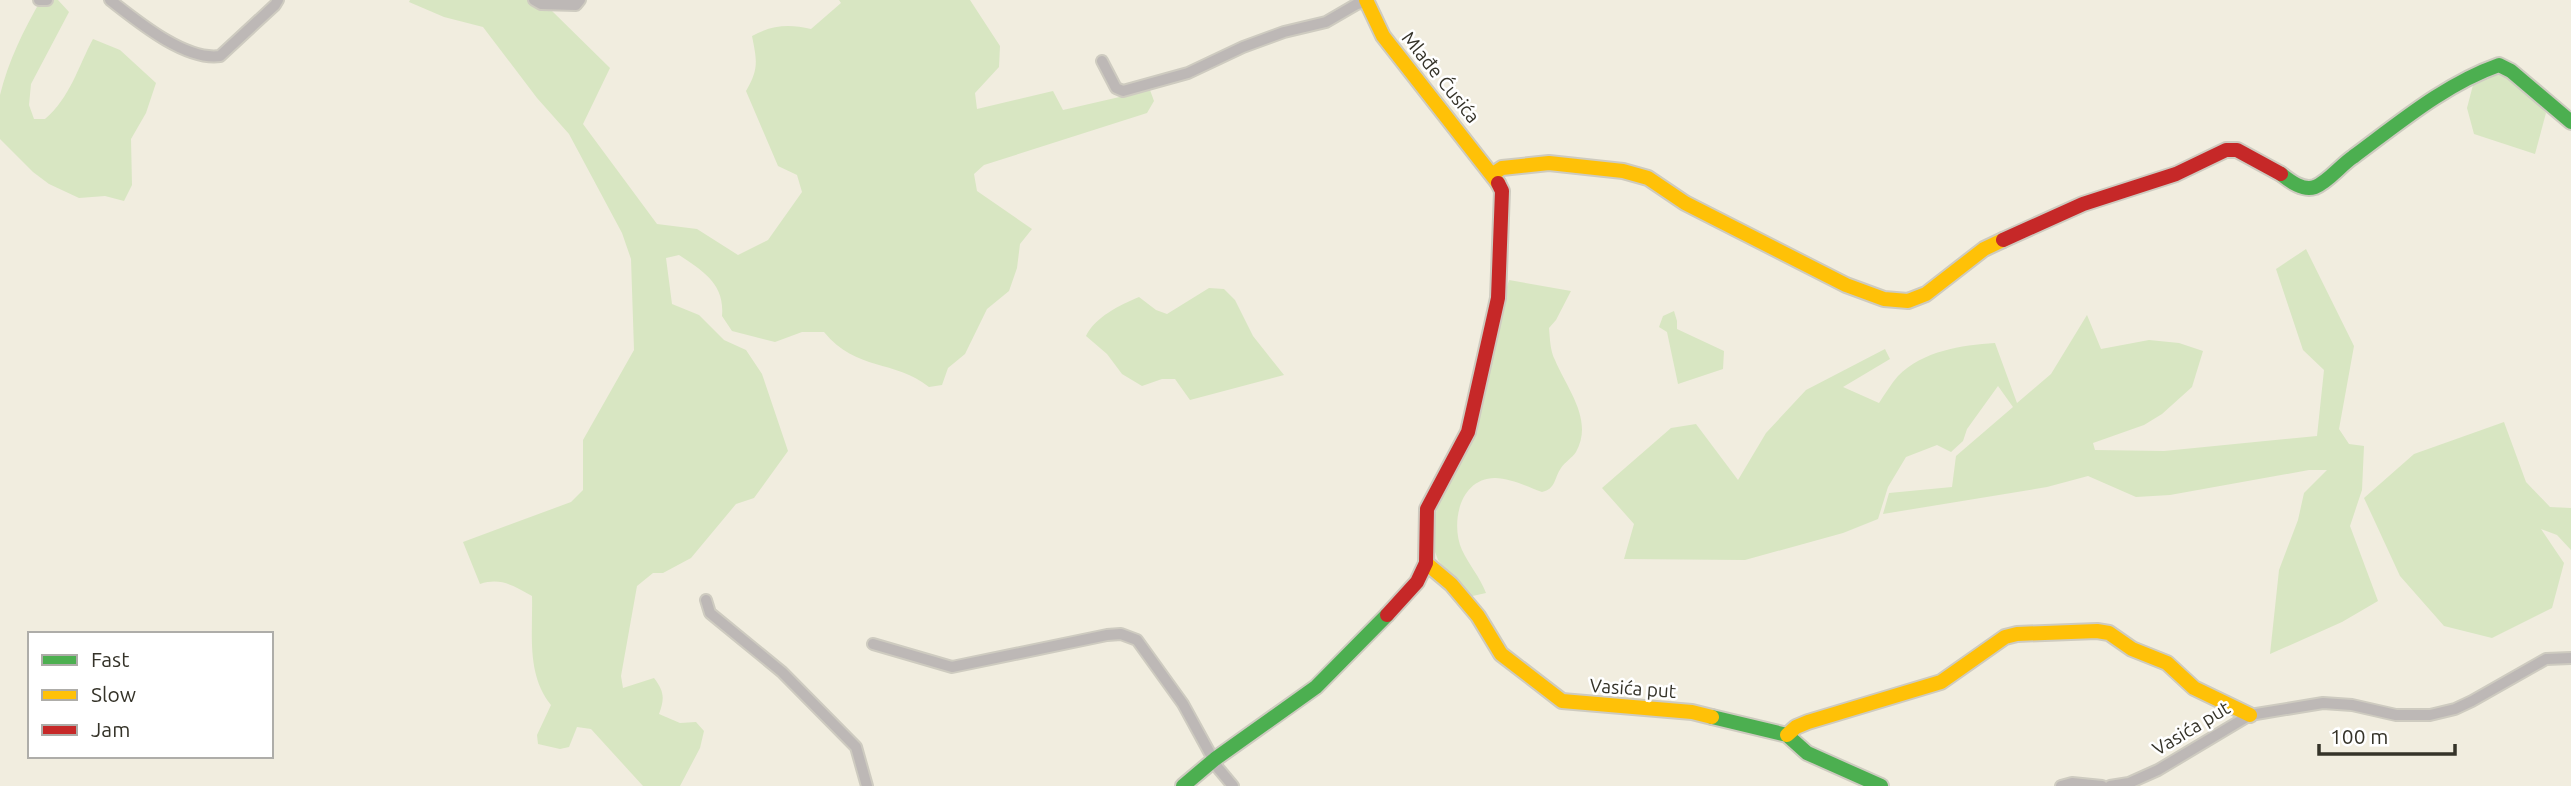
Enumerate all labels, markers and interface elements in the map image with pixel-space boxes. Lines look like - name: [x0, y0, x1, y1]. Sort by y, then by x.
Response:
- street label: Mlađe Ćusića: [1398, 27, 1484, 127]
- legend: [28, 632, 273, 758]
- text: Fast: [91, 647, 129, 671]
- street label: Vasića put: [1589, 674, 1678, 702]
- text: Slow: [91, 682, 136, 706]
- street label: Vasića put: [2148, 696, 2234, 760]
- scale bar: [2319, 712, 2456, 756]
- text: Jam: [91, 717, 130, 741]
- text: 100 m: [2330, 724, 2388, 748]

